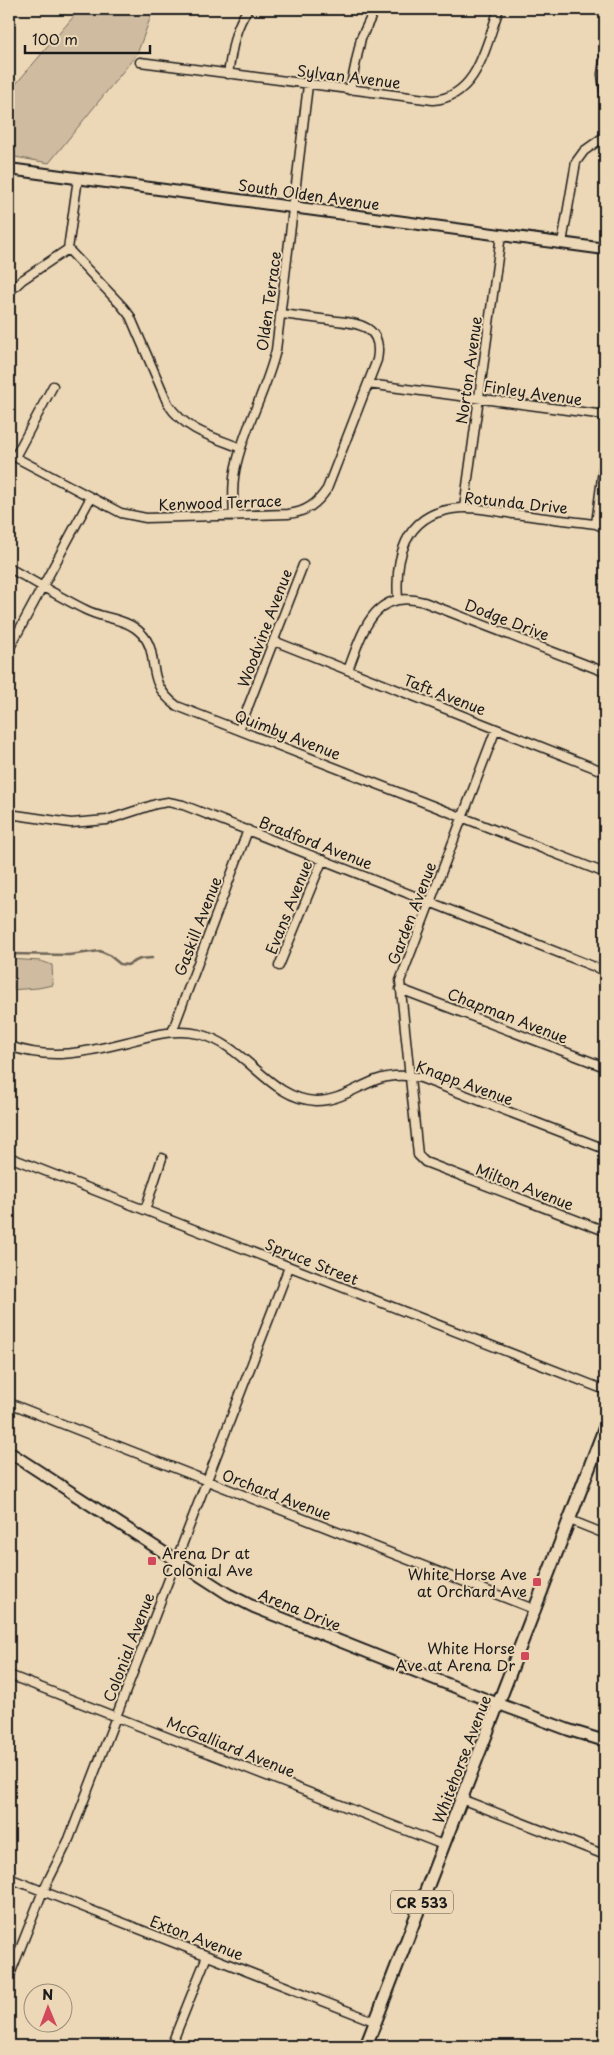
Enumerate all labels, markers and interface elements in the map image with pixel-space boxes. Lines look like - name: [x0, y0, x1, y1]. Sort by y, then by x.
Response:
- scale bar: [25, 22, 150, 54]
- text: 100 m: [32, 27, 78, 50]
- street label: Sylvan Avenue: [296, 58, 402, 94]
- street label: South Olden Avenue: [237, 173, 381, 215]
- street label: Olden Terrace: [250, 250, 286, 352]
- street label: Norton Avenue: [449, 315, 487, 425]
- street label: Finley Avenue: [482, 374, 584, 410]
- street label: Rotunda Drive: [463, 485, 569, 519]
- street label: Kenwood Terrace: [158, 488, 282, 516]
- street label: Woodvine Avenue: [231, 566, 297, 690]
- street label: Dodge Drive: [461, 592, 553, 646]
- street label: Taft Avenue: [400, 668, 490, 720]
- street label: Quimby Avenue: [232, 703, 344, 765]
- street label: Bradford Avenue: [256, 810, 376, 874]
- street label: Evans Avenue: [259, 857, 317, 957]
- street label: Garden Avenue: [381, 858, 441, 968]
- street label: Gaskill Avenue: [167, 873, 227, 979]
- street label: Chapman Avenue: [444, 981, 572, 1049]
- street label: Knapp Avenue: [413, 1054, 517, 1110]
- street label: Milton Avenue: [473, 1157, 577, 1215]
- street label: Spruce Street: [262, 1232, 362, 1290]
- street label: Orchard Avenue: [219, 1463, 335, 1525]
- place label: Arena Dr at Colonial Ave: [162, 1541, 253, 1581]
- marker: Arena Dr at Colonial Ave: [146, 1555, 158, 1567]
- place label: White Horse Ave at Orchard Ave: [408, 1562, 527, 1602]
- marker: White Horse Ave at Orchard Ave: [531, 1576, 543, 1588]
- street label: Arena Drive: [255, 1582, 345, 1636]
- street label: Colonial Avenue: [97, 1589, 159, 1705]
- place label: White Horse Ave at Arena Dr: [396, 1636, 515, 1676]
- marker: White Horse Ave at Arena Dr: [519, 1650, 531, 1662]
- street label: Whitehorse Avenue: [426, 1691, 496, 1827]
- street label: McGalliard Avenue: [163, 1710, 299, 1782]
- road number: CR 533: [391, 1890, 453, 1914]
- street label: Exton Avenue: [147, 1909, 247, 1965]
- north arrow: [22, 1982, 72, 2032]
- text: N: [42, 1984, 53, 2005]

